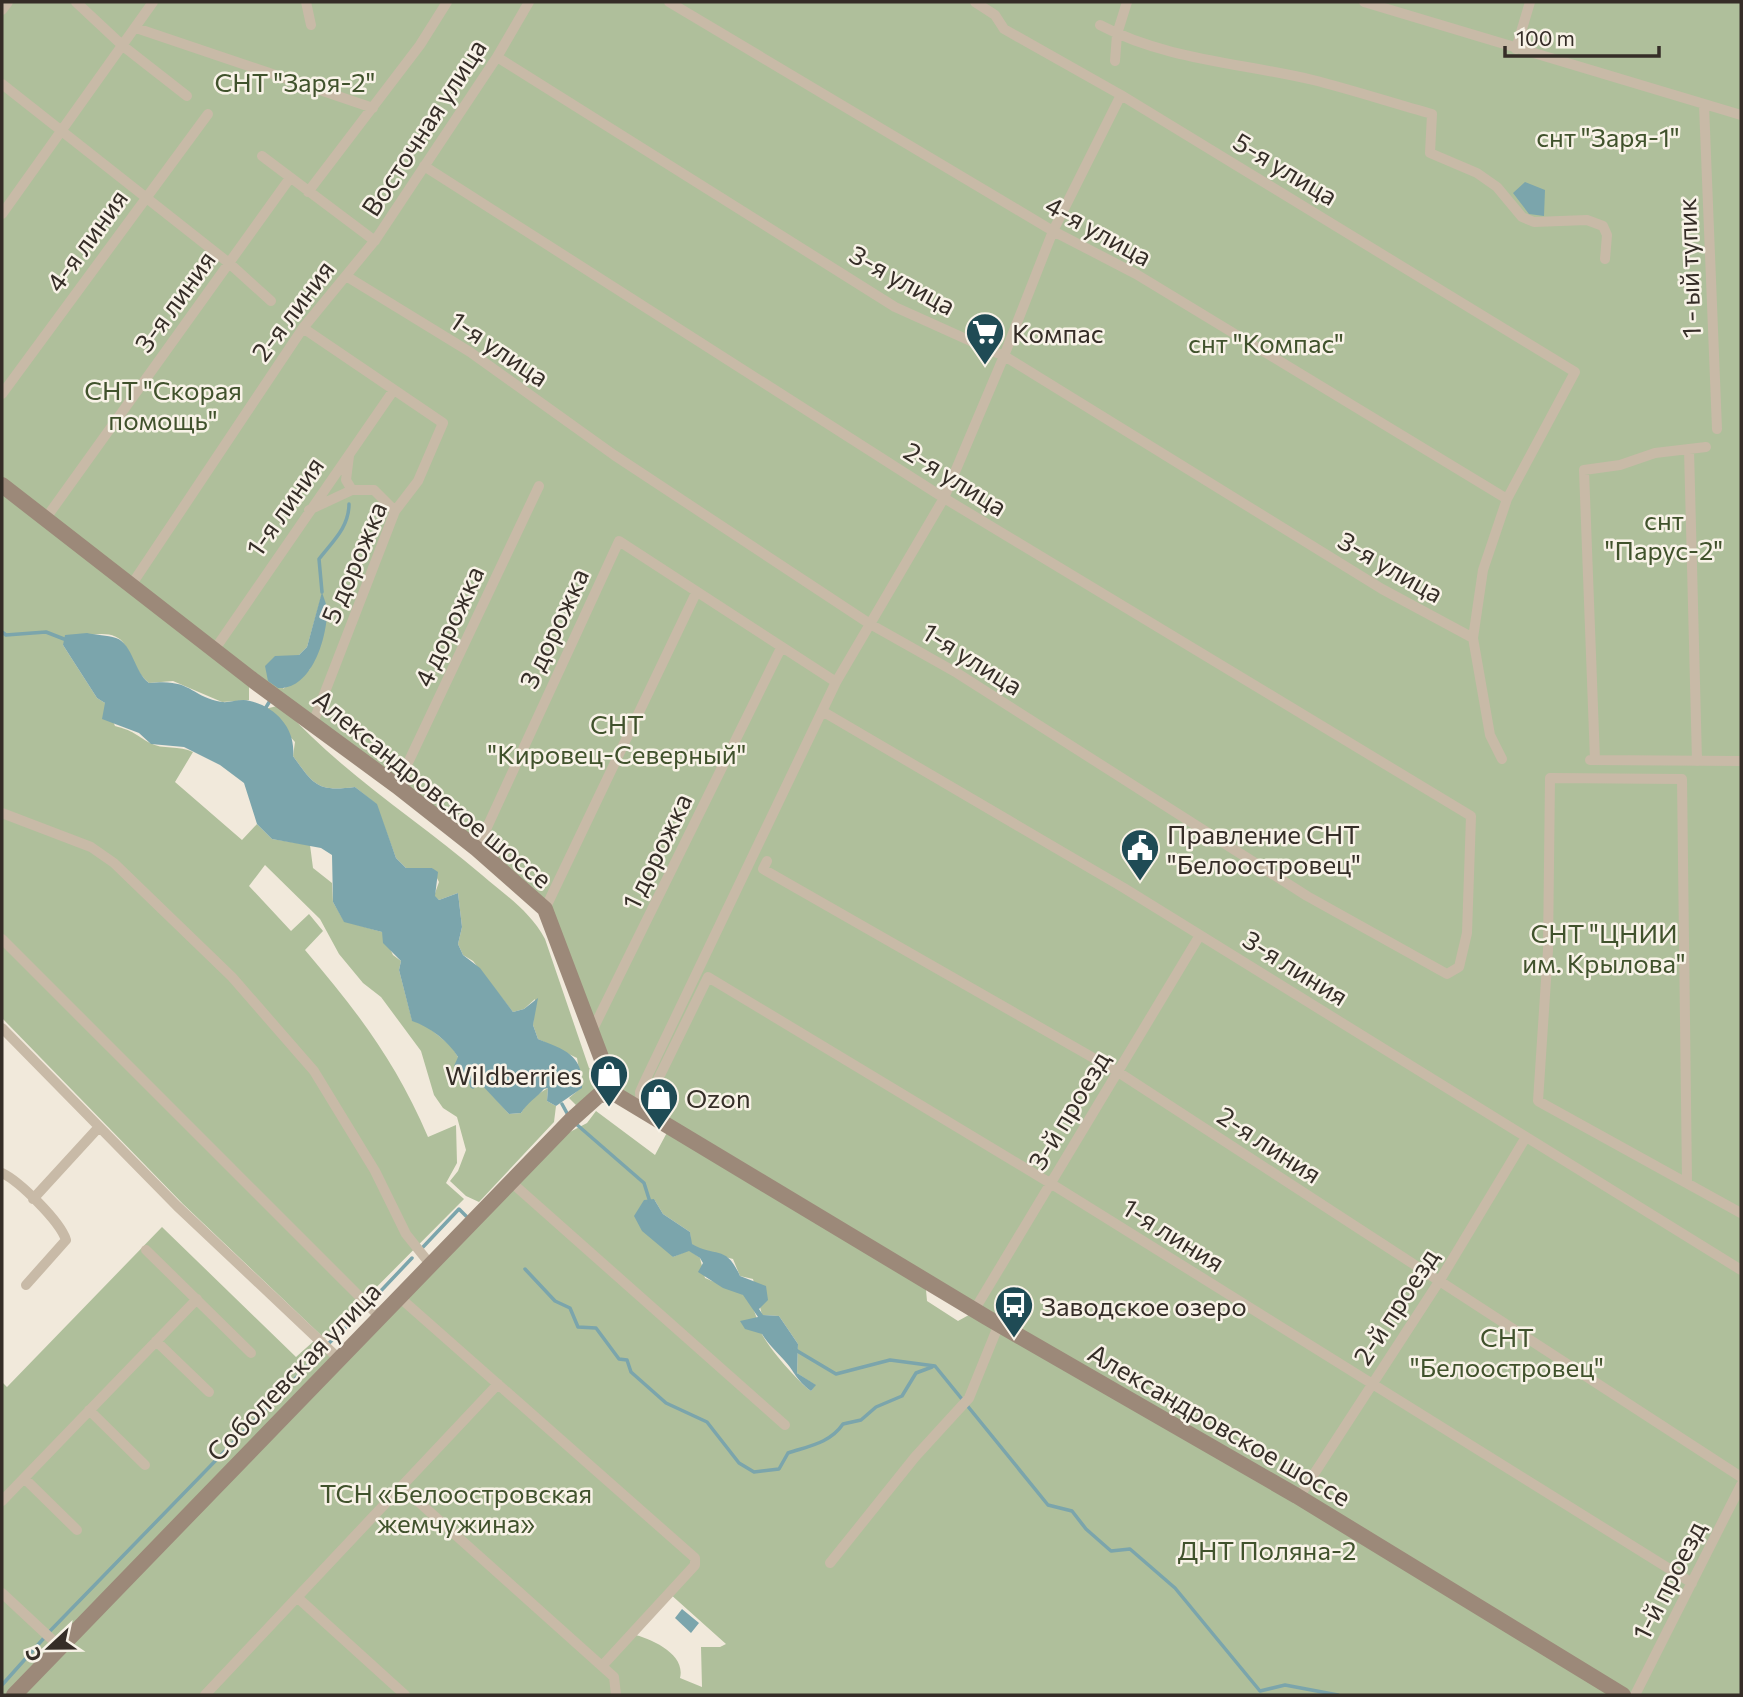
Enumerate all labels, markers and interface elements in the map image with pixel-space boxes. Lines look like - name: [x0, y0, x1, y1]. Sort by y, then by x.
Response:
- scale bar: [1505, 14, 1659, 58]
- text: 100 m: [1516, 25, 1575, 50]
- street label: Восточная улица: [354, 33, 492, 221]
- park label: СНТ "Заря-2": [215, 66, 375, 97]
- park label: снт "Заря-1": [1536, 121, 1680, 152]
- street label: 5-я улица: [1228, 125, 1344, 211]
- street label: 4-я линия: [39, 183, 133, 297]
- street label: 4-я улица: [1041, 188, 1157, 272]
- street label: 1 - ый тупик: [1670, 197, 1706, 339]
- street label: 3-я улица: [845, 237, 961, 321]
- street label: 3-я линия: [127, 244, 221, 358]
- street label: 2-я линия: [244, 254, 340, 366]
- street label: 1-я улица: [445, 304, 555, 392]
- supermarket icon: Компас: [964, 311, 1006, 366]
- place label: Компас: [1012, 317, 1104, 348]
- park label: снт "Компас": [1188, 327, 1344, 358]
- park label: СНТ "Скорая помощь": [84, 374, 242, 435]
- street label: 2-я улица: [899, 434, 1013, 522]
- street label: 1-я линия: [239, 450, 329, 562]
- street label: 5 дорожка: [314, 497, 392, 627]
- park label: снт "Парус-2": [1605, 504, 1723, 565]
- street label: 3-я улица: [1333, 524, 1449, 608]
- street label: 4 дорожка: [407, 561, 489, 691]
- street label: 3 дорожка: [512, 563, 594, 693]
- street label: 1-я улица: [917, 615, 1029, 701]
- street label: Александровское шоссе: [308, 682, 558, 894]
- park label: СНТ "Кировец-Северный": [488, 708, 746, 769]
- street label: 1 дорожка: [615, 788, 697, 914]
- place label: Правление СНТ "Белоостровец": [1167, 818, 1361, 879]
- public building icon: Правление СНТ "Белоостровец": [1119, 827, 1161, 882]
- park label: СНТ "ЦНИИ им. Крылова": [1522, 917, 1686, 978]
- street label: 3-я линия: [1238, 923, 1354, 1011]
- street label: 3-й проезд: [1021, 1045, 1115, 1175]
- shop icon: Wildberries: [588, 1053, 630, 1108]
- place label: Wildberries: [445, 1059, 582, 1090]
- shop icon: Ozon: [638, 1076, 680, 1131]
- place label: Ozon: [686, 1082, 751, 1113]
- street label: 2-я линия: [1212, 1099, 1328, 1189]
- street label: 1-я линия: [1117, 1191, 1231, 1277]
- street label: 2-й проезд: [1346, 1242, 1444, 1370]
- street label: Соболевская улица: [200, 1275, 386, 1467]
- bus stop icon: Заводское озеро: [993, 1284, 1035, 1339]
- place label: Заводское озеро: [1041, 1290, 1247, 1321]
- park label: СНТ "Белоостровец": [1410, 1321, 1604, 1382]
- street label: Александровское шоссе: [1083, 1336, 1357, 1512]
- park label: ТСН «Белоостровская жемчужина»: [320, 1477, 592, 1538]
- street label: 1-й проезд: [1625, 1515, 1711, 1645]
- park label: ДНТ Поляна-2: [1178, 1534, 1356, 1565]
- north arrow: [14, 1613, 84, 1683]
- text: С: [20, 1644, 46, 1665]

